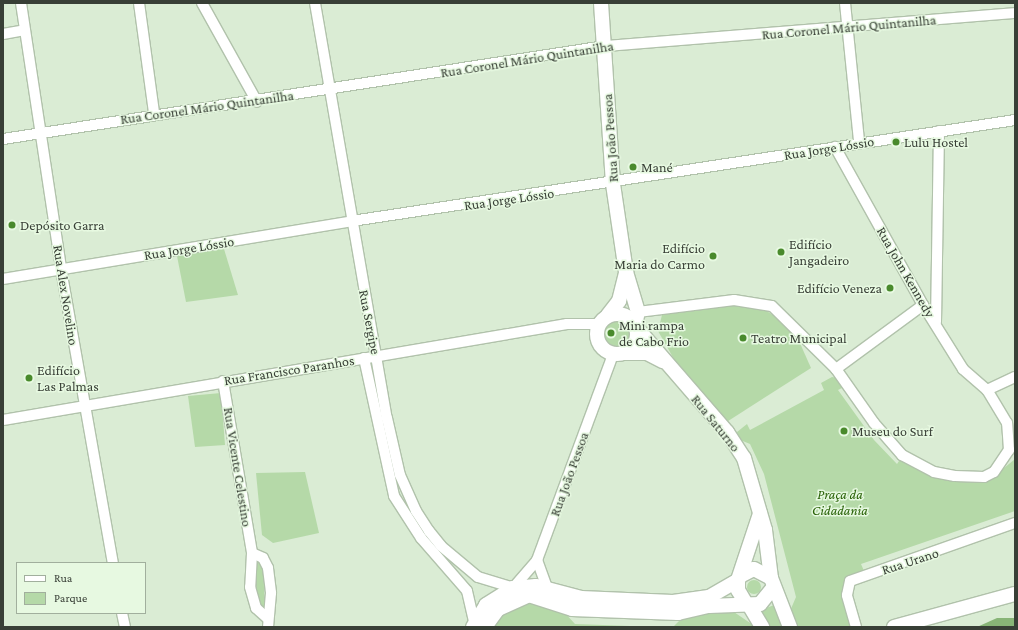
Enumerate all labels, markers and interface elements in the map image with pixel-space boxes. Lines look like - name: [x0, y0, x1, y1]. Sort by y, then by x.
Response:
- street label: Rua Coronel Mário Quintanilha: [761, 11, 937, 43]
- street label: Rua Coronel Mário Quintanilha: [439, 37, 615, 81]
- street label: Rua Coronel Mário Quintanilha: [119, 87, 295, 127]
- street label: Rua João Pessoa: [599, 93, 621, 183]
- street label: Rua Jorge Lóssio: [783, 133, 875, 163]
- place label: Lulu Hostel: [904, 134, 968, 150]
- marker: Lulu Hostel: [891, 137, 901, 147]
- place label: Mané: [641, 159, 673, 175]
- marker: Mané: [628, 162, 638, 172]
- street label: Rua Jorge Lóssio: [463, 184, 555, 214]
- place label: Depósito Garra: [20, 217, 105, 233]
- marker: Depósito Garra: [7, 220, 17, 230]
- street label: Rua John Kennedy: [873, 224, 939, 320]
- street label: Rua Jorge Lóssio: [143, 233, 235, 263]
- place label: Edifício Jangadeiro: [789, 236, 849, 268]
- place label: Edifício Maria do Carmo: [614, 240, 705, 272]
- street label: Rua Alex Novelino: [50, 244, 82, 346]
- marker: Edifício Jangadeiro: [776, 247, 786, 257]
- marker: Edifício Maria do Carmo: [708, 251, 718, 261]
- place label: Edifício Veneza: [797, 280, 882, 296]
- marker: Edifício Veneza: [885, 283, 895, 293]
- street label: Rua Sergipe: [356, 288, 384, 356]
- place label: Mini rampa de Cabo Frio: [619, 317, 689, 350]
- marker: Mini rampa de Cabo Frio: [606, 328, 616, 338]
- place label: Teatro Municipal: [751, 330, 847, 346]
- marker: Teatro Municipal: [738, 333, 748, 343]
- street label: Rua Francisco Paranhos: [223, 351, 355, 389]
- place label: Edifício Las Palmas: [37, 362, 99, 394]
- marker: Edifício Las Palmas: [24, 373, 34, 383]
- street label: Rua Saturno: [688, 391, 744, 455]
- street label: Rua Vicente Celestino: [220, 406, 256, 528]
- place label: Museu do Surf: [852, 423, 933, 439]
- marker: Museu do Surf: [839, 426, 849, 436]
- street label: Rua João Pessoa: [546, 430, 592, 518]
- park label: Praça da Cidadania: [812, 486, 868, 518]
- street label: Rua Urano: [879, 544, 941, 578]
- legend: [16, 562, 146, 614]
- text: Rua: [54, 571, 72, 585]
- text: Parque: [54, 591, 87, 605]

